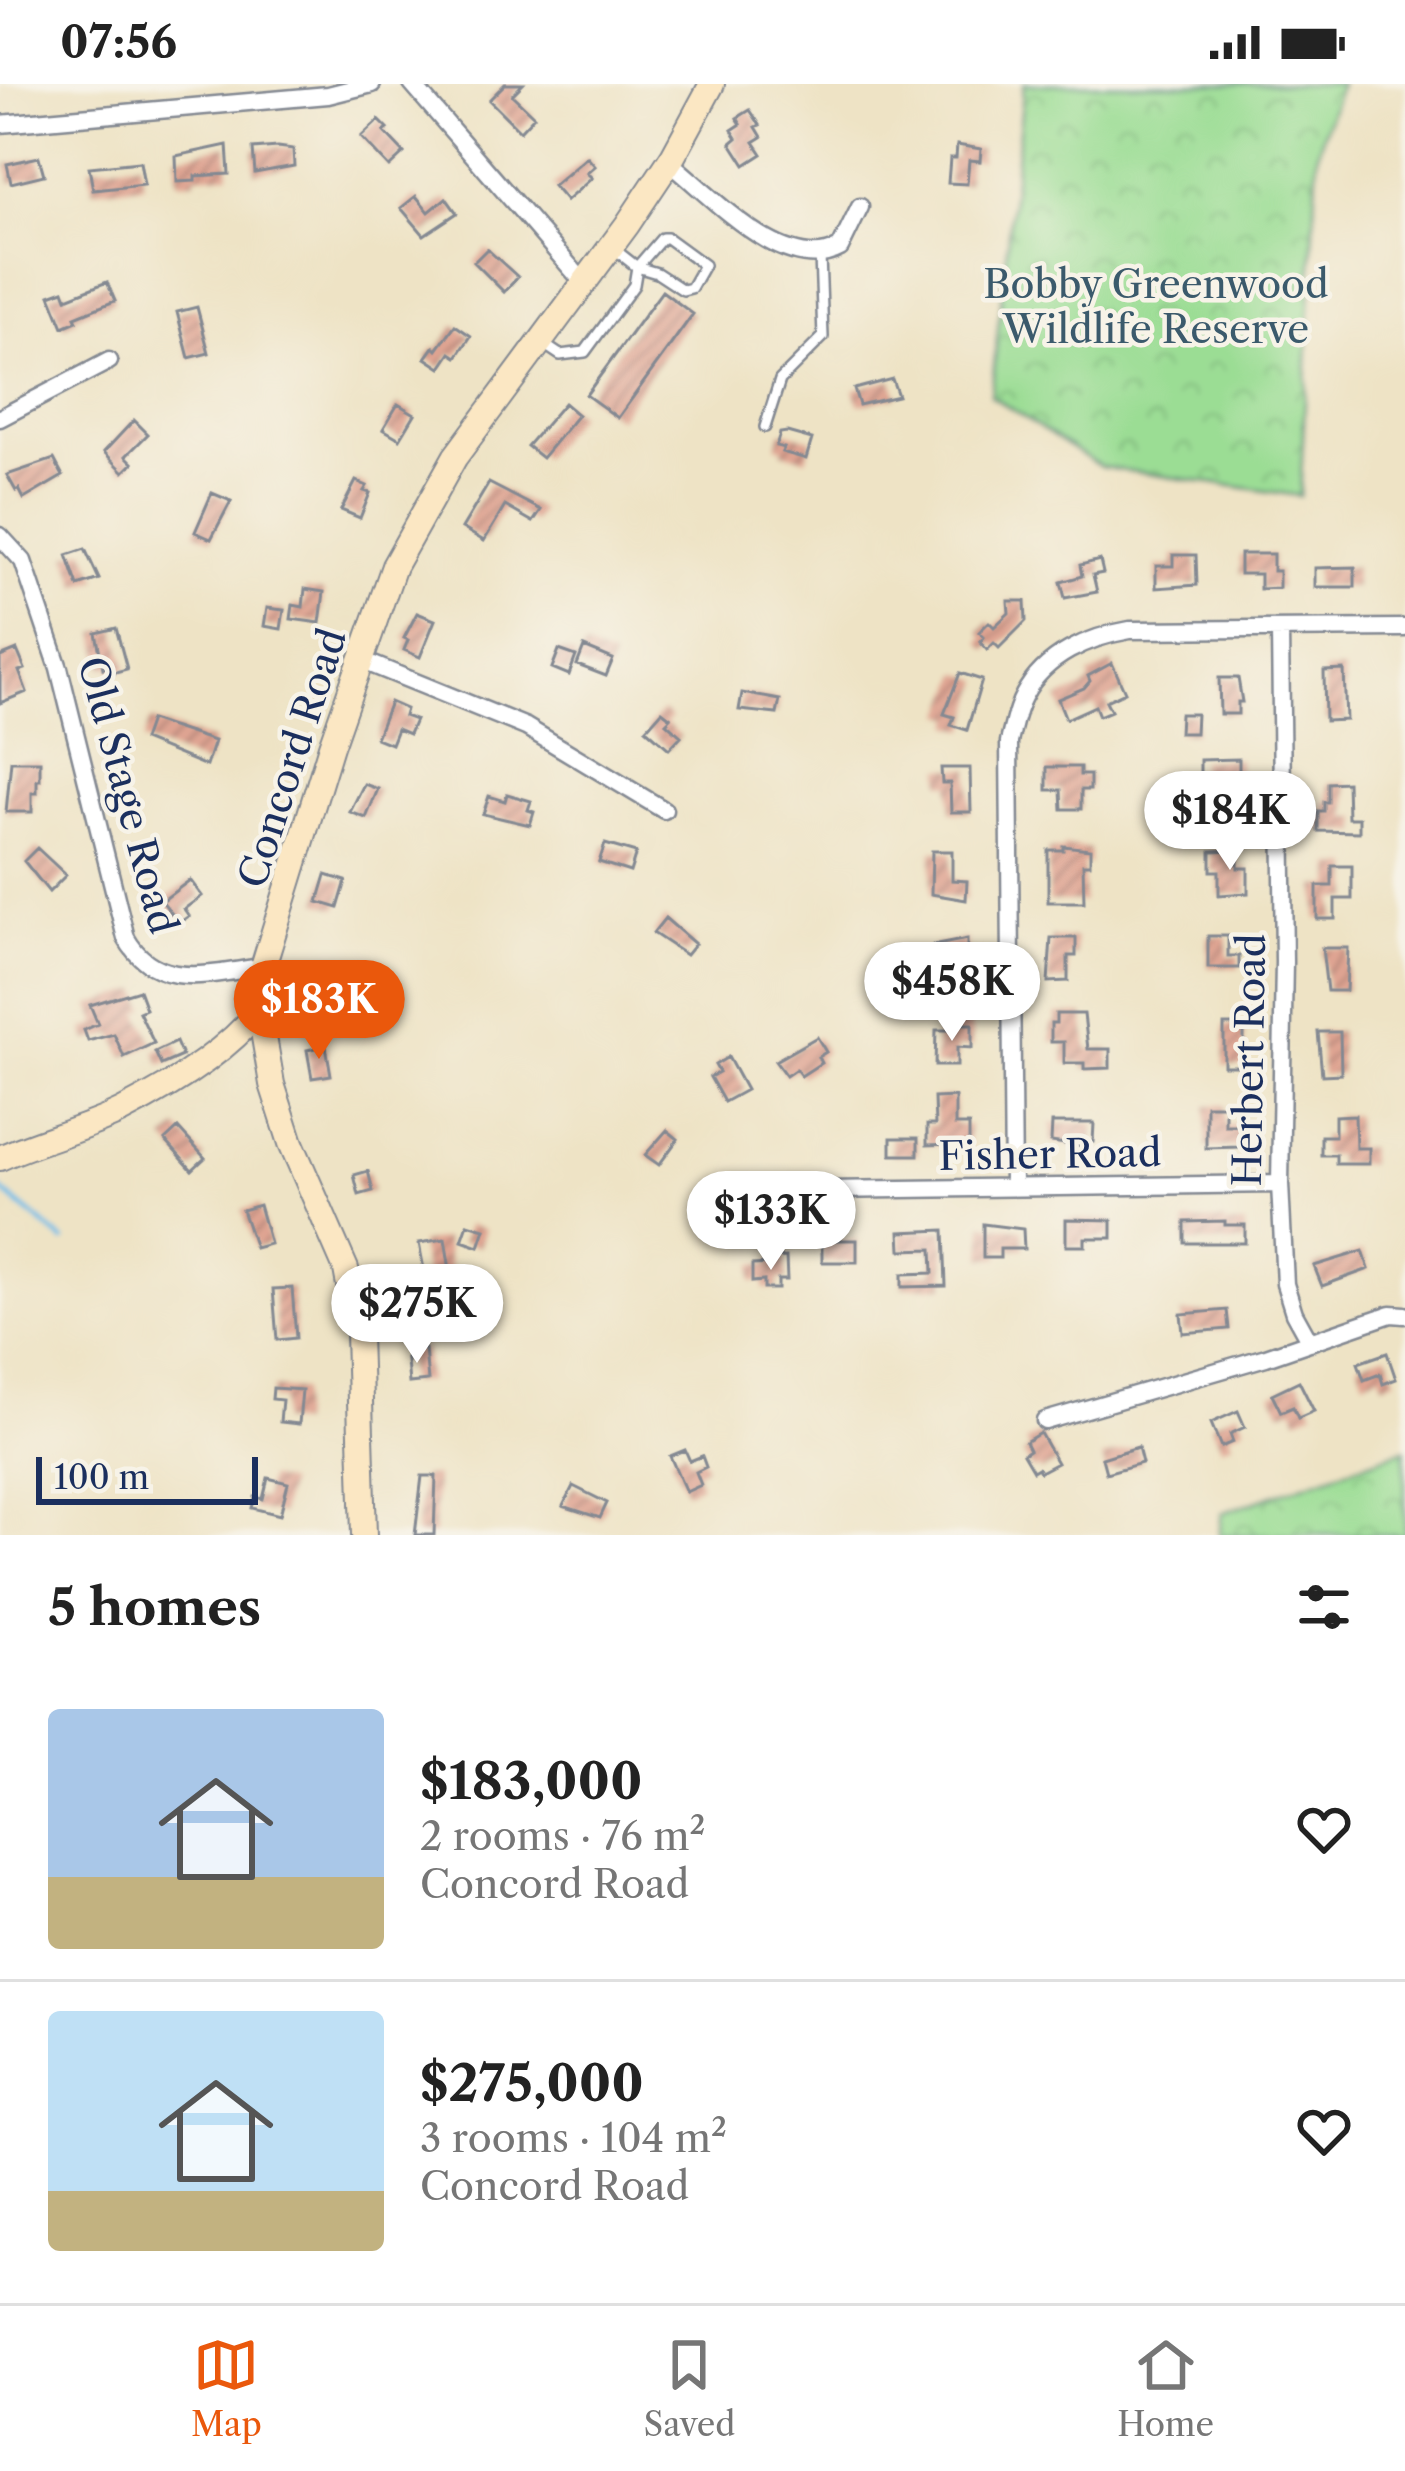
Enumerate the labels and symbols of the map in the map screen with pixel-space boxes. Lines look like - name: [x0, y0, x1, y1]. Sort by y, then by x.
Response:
- park label: Bobby Greenwood Wildlife Reserve: [983, 260, 1329, 353]
- street label: Concord Road: [228, 623, 356, 893]
- street label: Old Stage Road: [68, 651, 188, 939]
- pin: $184K: [1146, 771, 1314, 873]
- street label: Herbert Road: [1223, 933, 1275, 1187]
- pin: $458K: [868, 942, 1036, 1044]
- pin: $183K: [235, 960, 403, 1062]
- street label: Fisher Road: [938, 1128, 1162, 1180]
- pin: $133K: [687, 1171, 855, 1273]
- pin: $275K: [333, 1264, 501, 1366]
- scale bar: [36, 1451, 258, 1504]

